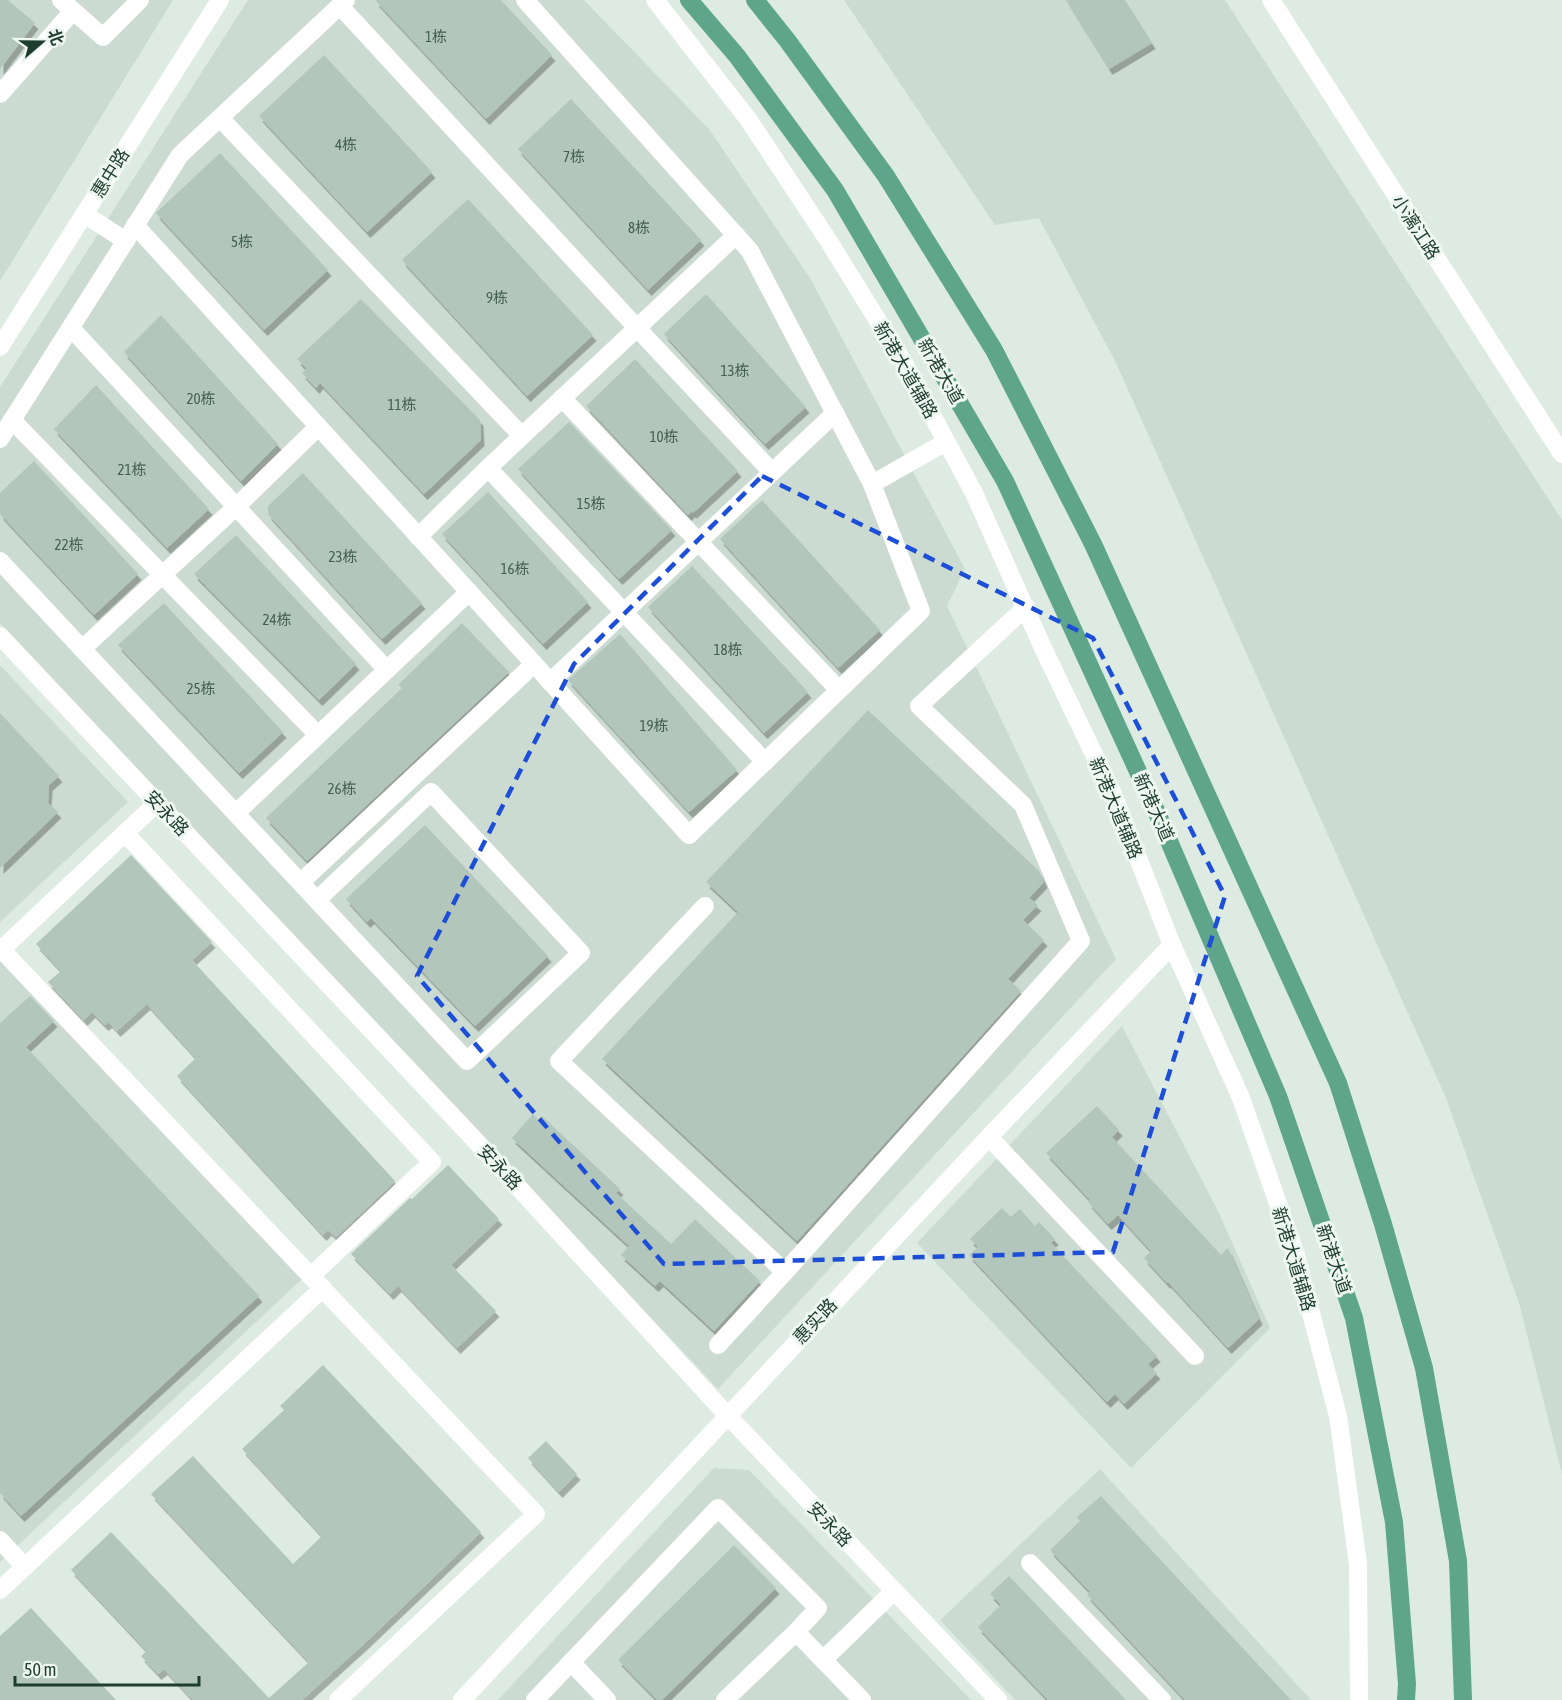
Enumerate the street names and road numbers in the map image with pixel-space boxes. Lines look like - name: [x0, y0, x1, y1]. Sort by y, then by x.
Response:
- street label: 惠中路: [87, 145, 133, 201]
- street label: 小漓江路: [1388, 191, 1444, 263]
- street label: 新港大道辅路: [870, 318, 942, 422]
- street label: 新港大道: [914, 334, 968, 408]
- street label: 新港大道辅路: [1085, 754, 1147, 862]
- street label: 新港大道: [1130, 770, 1178, 844]
- street label: 安永路: [141, 786, 193, 840]
- street label: 安永路: [474, 1140, 526, 1194]
- street label: 新港大道辅路: [1268, 1204, 1320, 1314]
- street label: 新港大道: [1312, 1222, 1356, 1296]
- street label: 惠实路: [789, 1294, 841, 1348]
- street label: 安永路: [804, 1497, 856, 1551]

